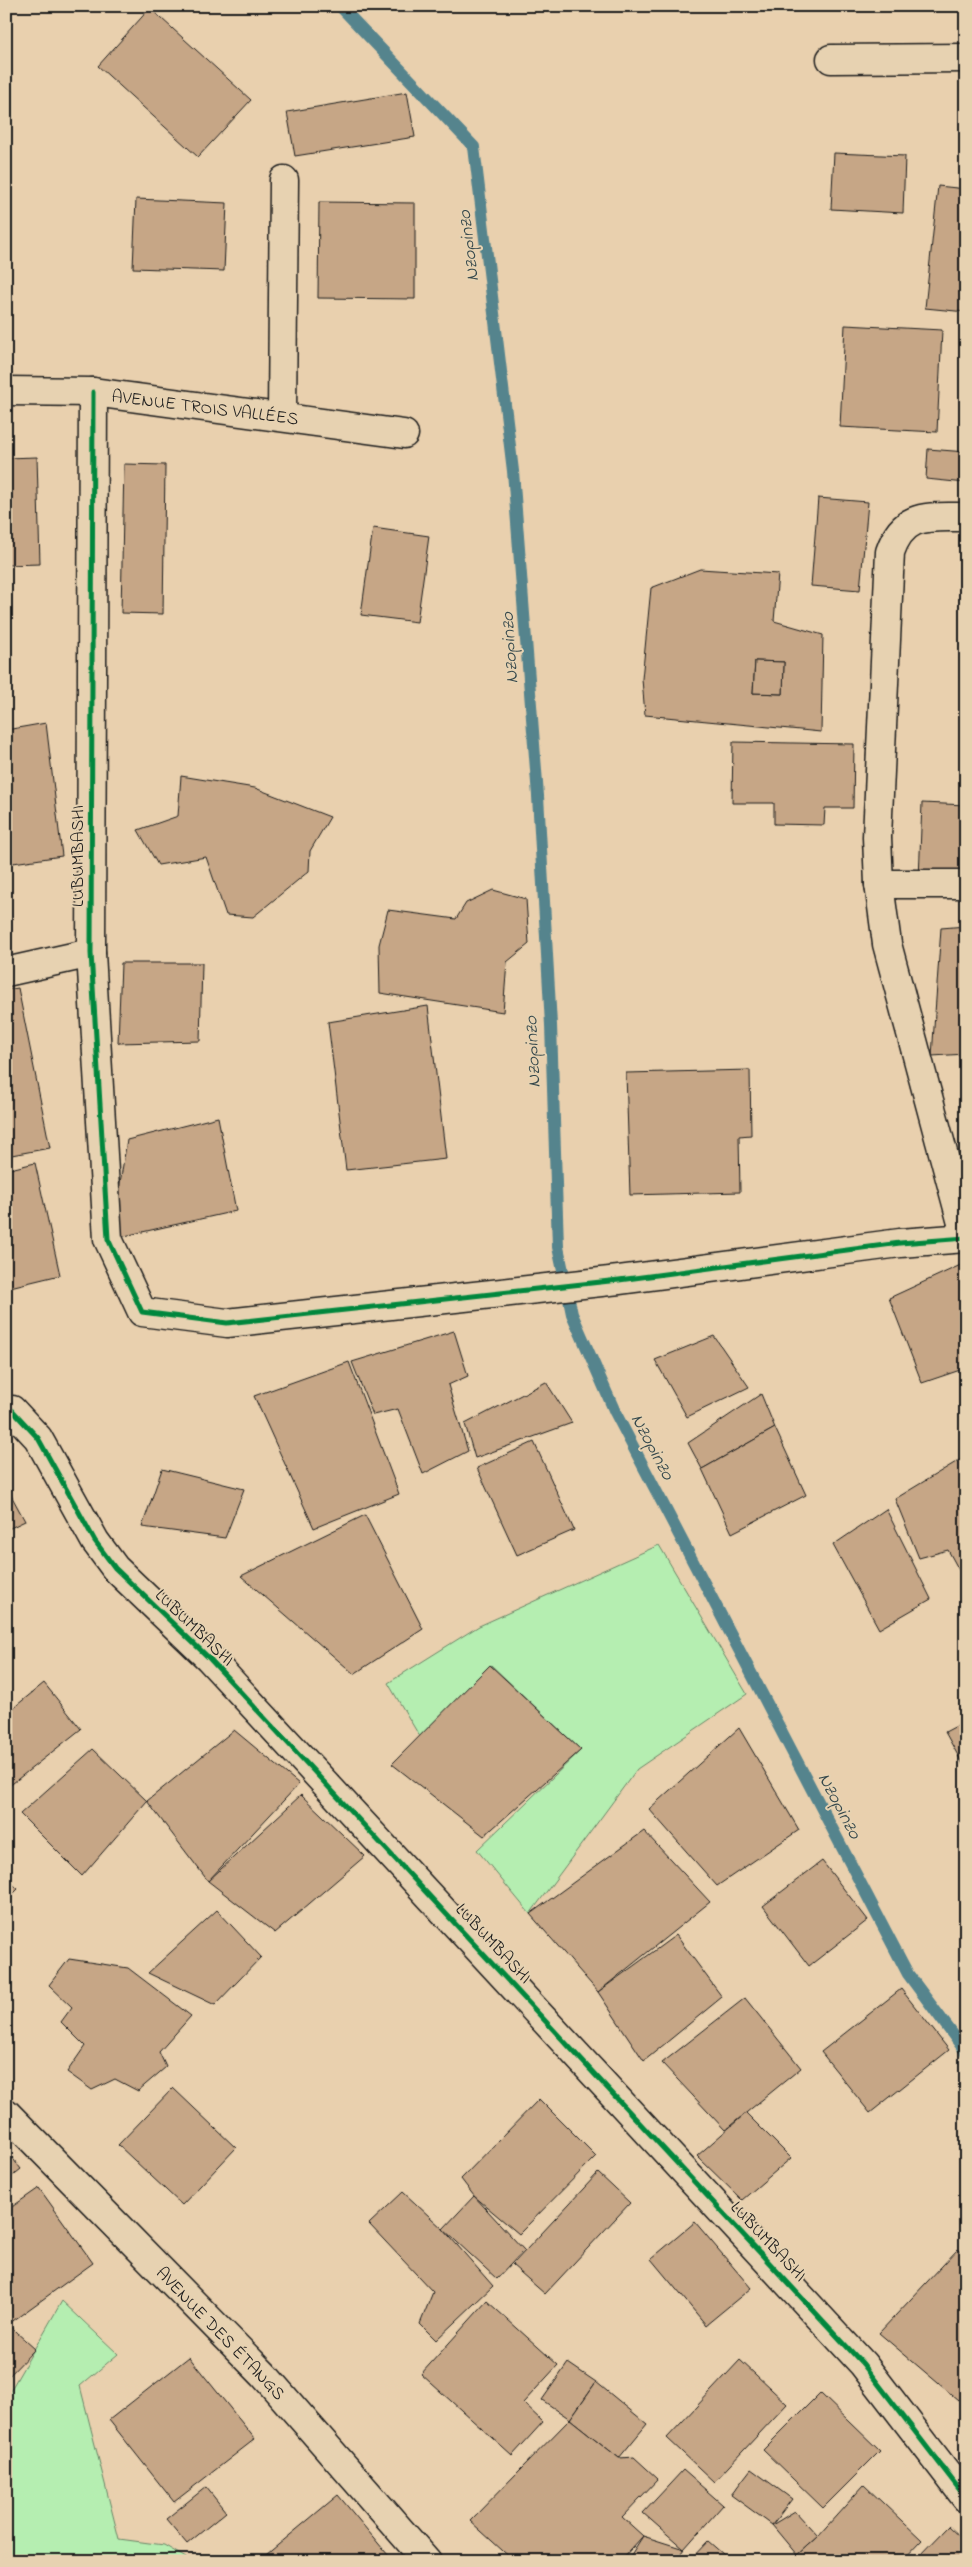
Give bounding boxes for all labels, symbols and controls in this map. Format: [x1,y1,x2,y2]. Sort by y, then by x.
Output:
water label: Nzopinzo [452,207,487,283]
street label: AVENUE TROIS VALLÉES [110,385,300,433]
water label: Nzopinzo [494,610,526,685]
street label: LUBUMBASHI [66,805,92,907]
water label: Nzopinzo [518,1014,549,1088]
water label: Nzopinzo [623,1409,681,1486]
street label: LUBUMBASHI [148,1584,239,1673]
water label: Nzopinzo [810,1768,868,1845]
street label: LUBUMBASHI [448,1898,537,1990]
street label: LUBUMBASHI [723,2196,812,2288]
street label: AVENUE DES ÉTANGS [149,2262,290,2407]

